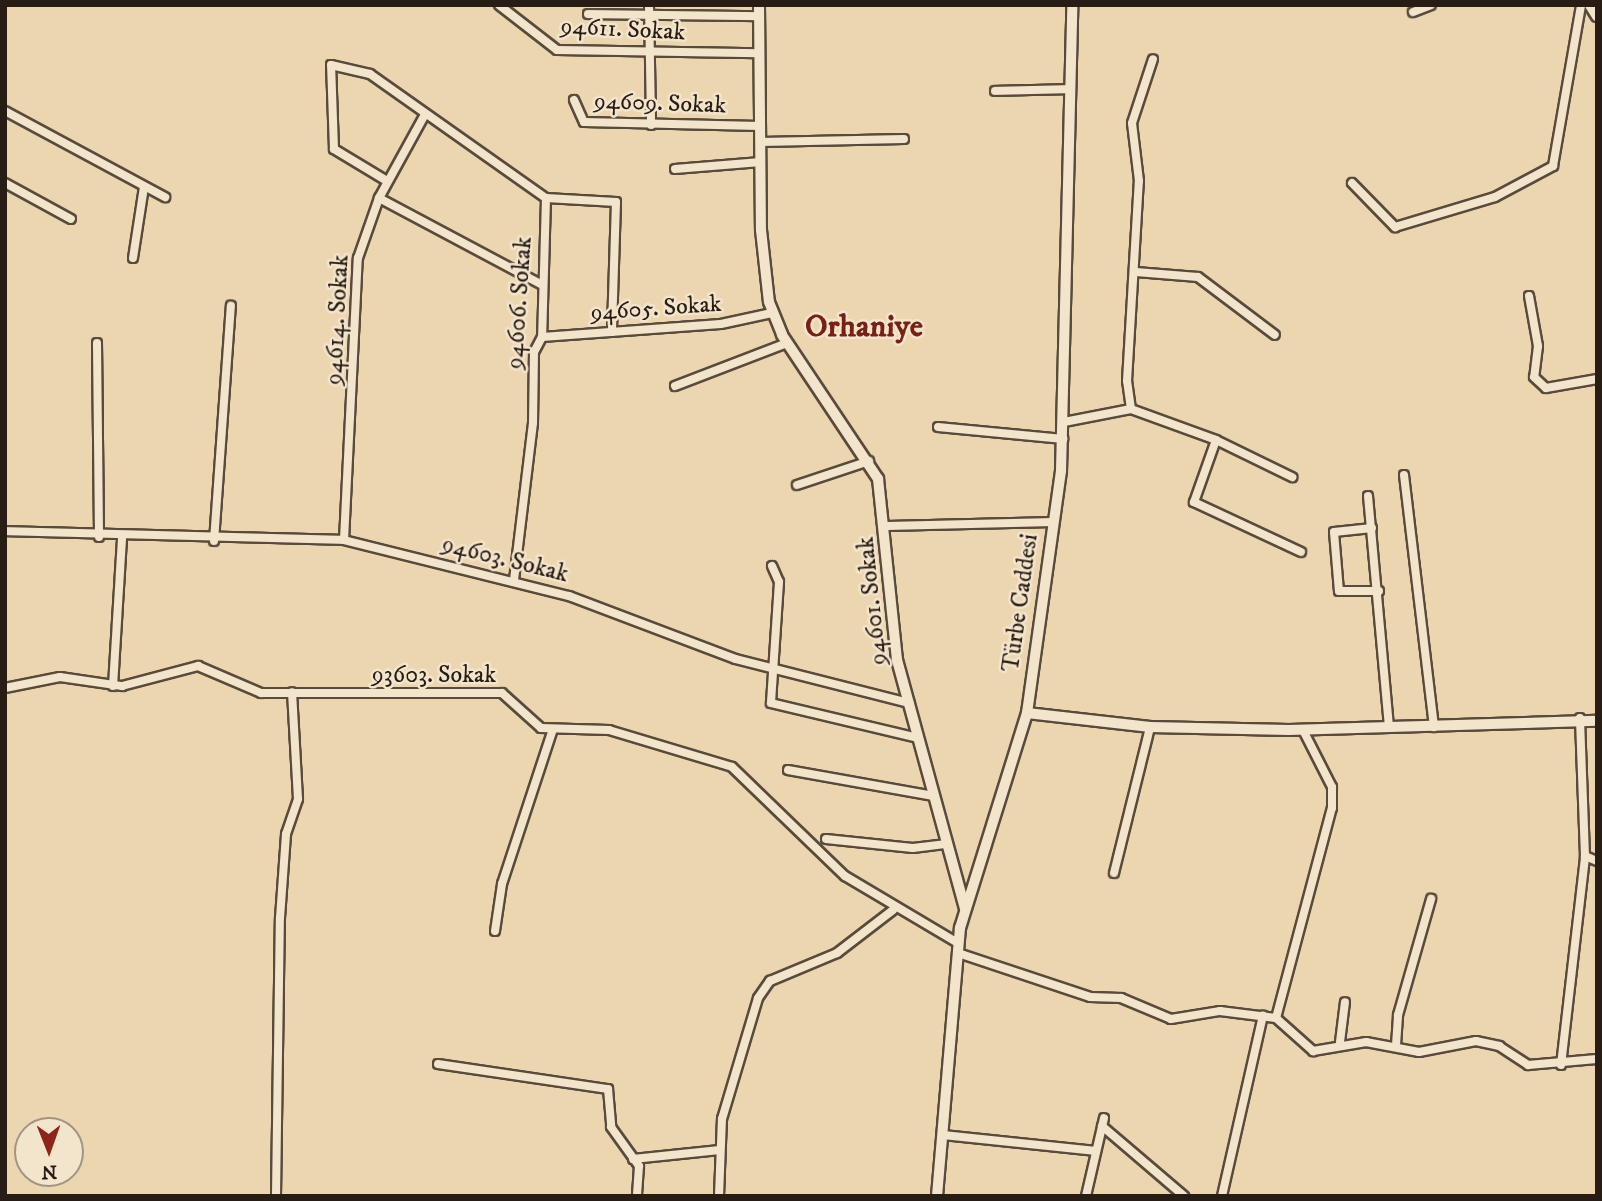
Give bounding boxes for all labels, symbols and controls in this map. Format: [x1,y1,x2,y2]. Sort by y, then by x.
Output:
street label: 94611. Sokak [560,12,686,48]
street label: 94609. Sokak [593,87,727,121]
street label: 94606. Sokak [501,236,539,370]
street label: 94614. Sokak [320,254,356,386]
street label: 94605. Sokak [589,290,723,328]
district label: Orhaniye [805,308,923,346]
street label: 94603. Sokak [439,530,571,590]
street label: Türbe Caddesi [997,532,1045,674]
street label: 94601. Sokak [852,535,894,667]
street label: 93603. Sokak [372,662,496,690]
north arrow [14,1117,84,1187]
text: N [41,1160,57,1183]

